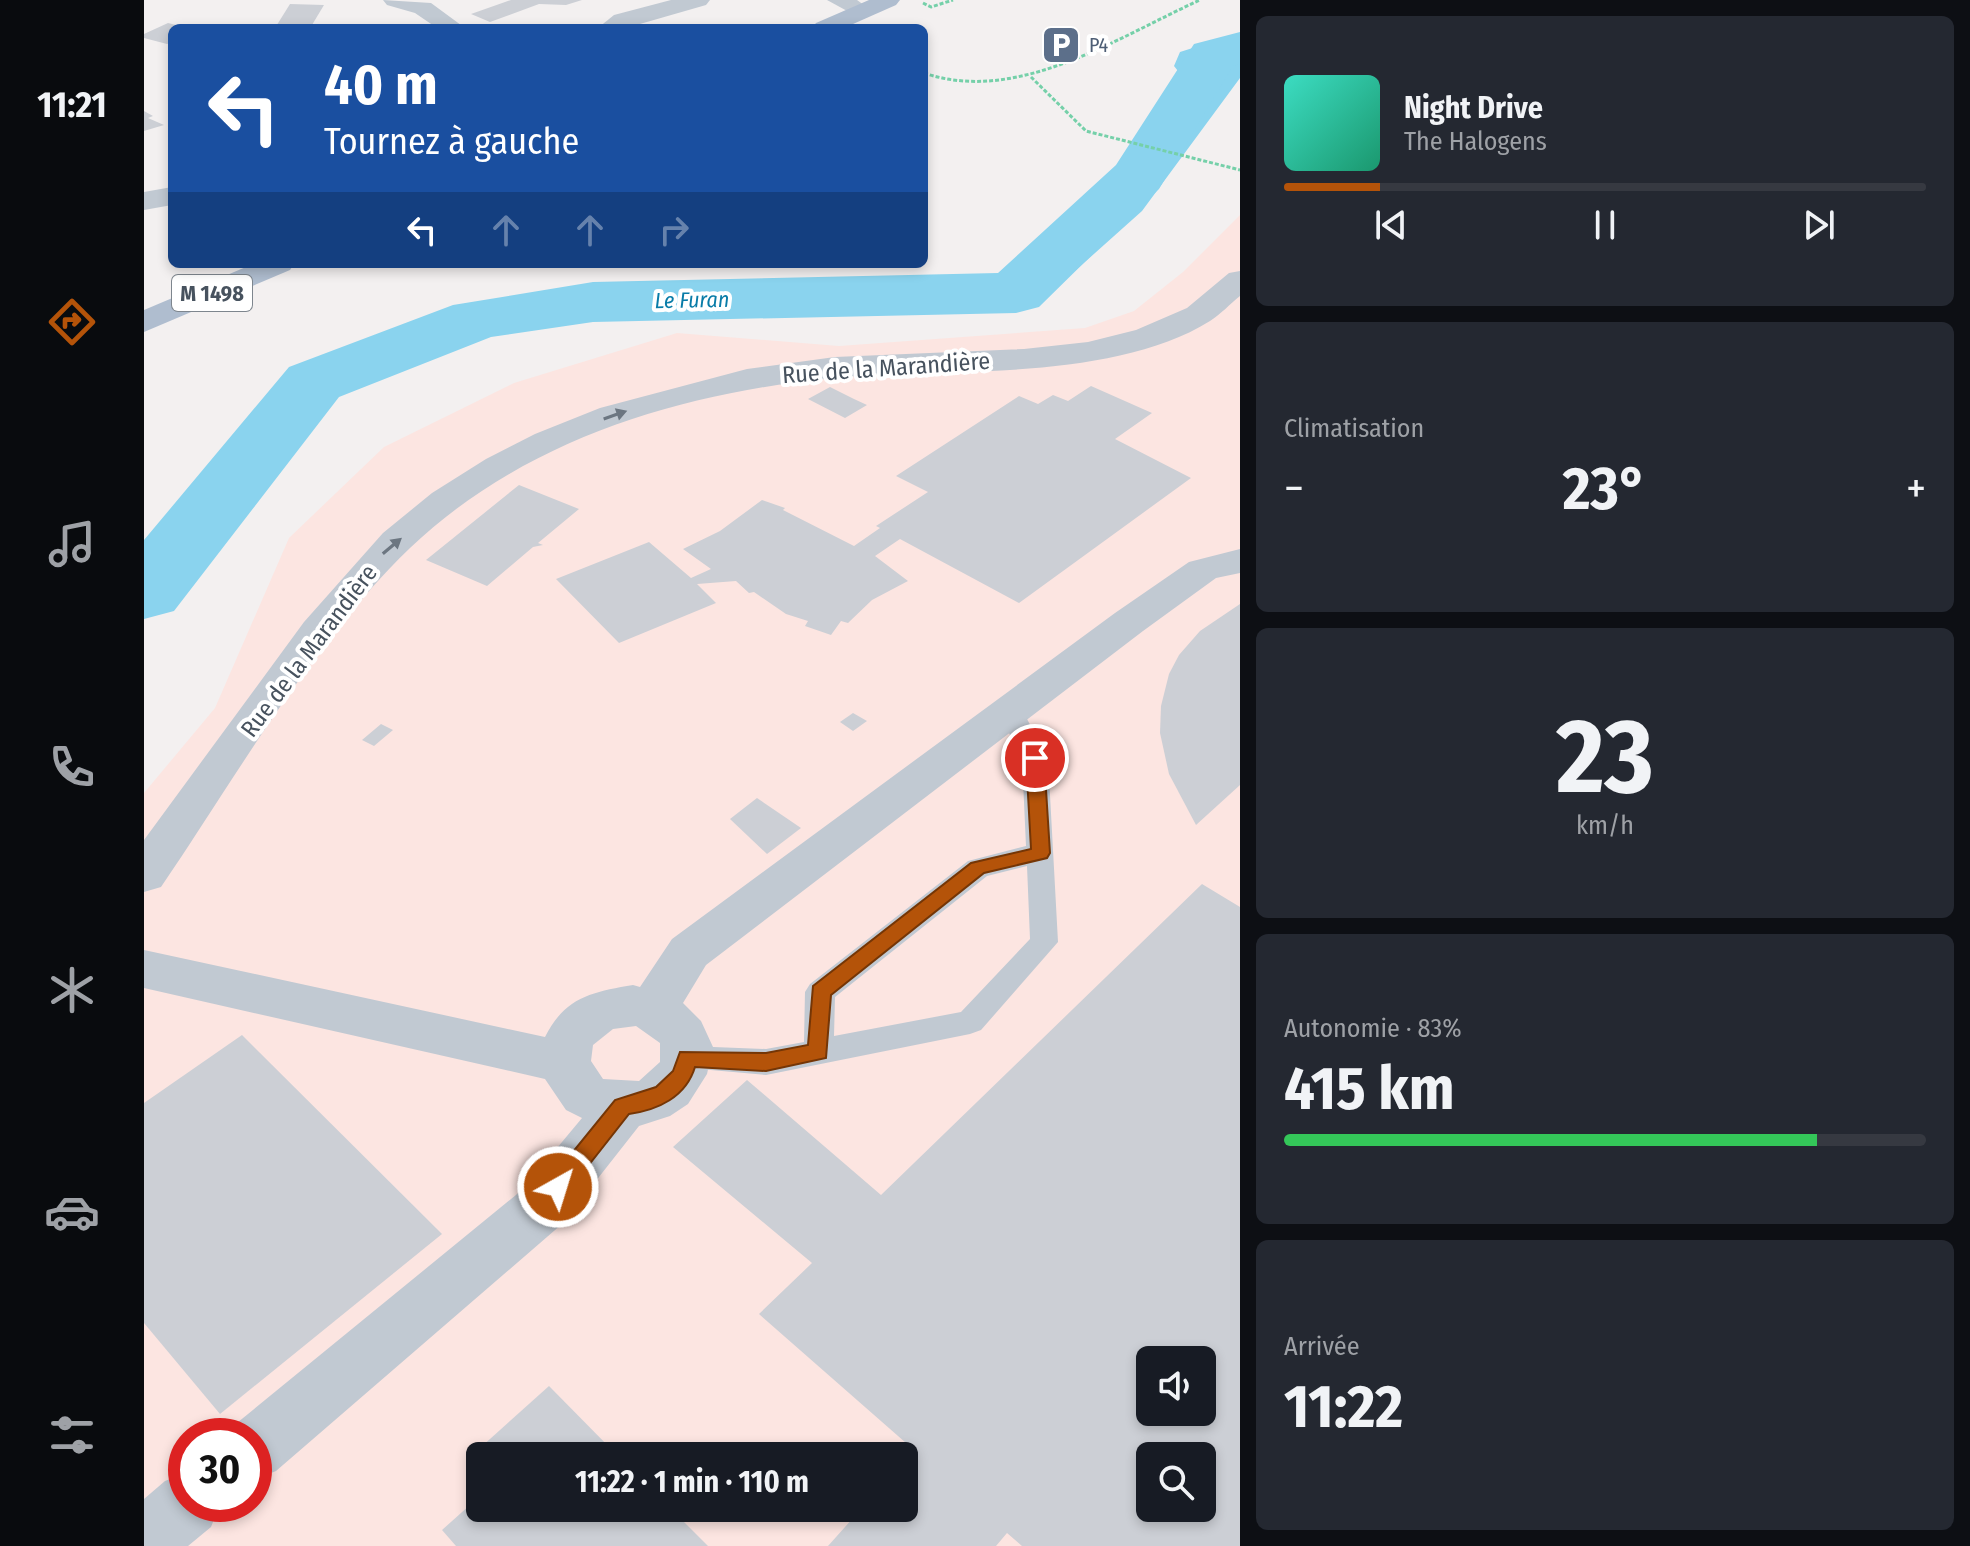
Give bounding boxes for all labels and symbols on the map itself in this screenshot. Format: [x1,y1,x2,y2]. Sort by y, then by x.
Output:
parking icon: P4 [1040,24,1082,66]
place label: P4 [1089,33,1109,57]
road number: M 1498 [172,275,252,311]
water label: Le Furan [654,286,730,314]
street label: Rue de la Marandière [781,347,991,389]
one-way arrow [603,409,627,421]
one-way arrow [382,538,402,555]
street label: Rue de la Marandière [235,559,383,743]
pin [1001,724,1069,792]
position arrow [516,1145,600,1229]
speed limit sign: 30 [168,1418,272,1522]

